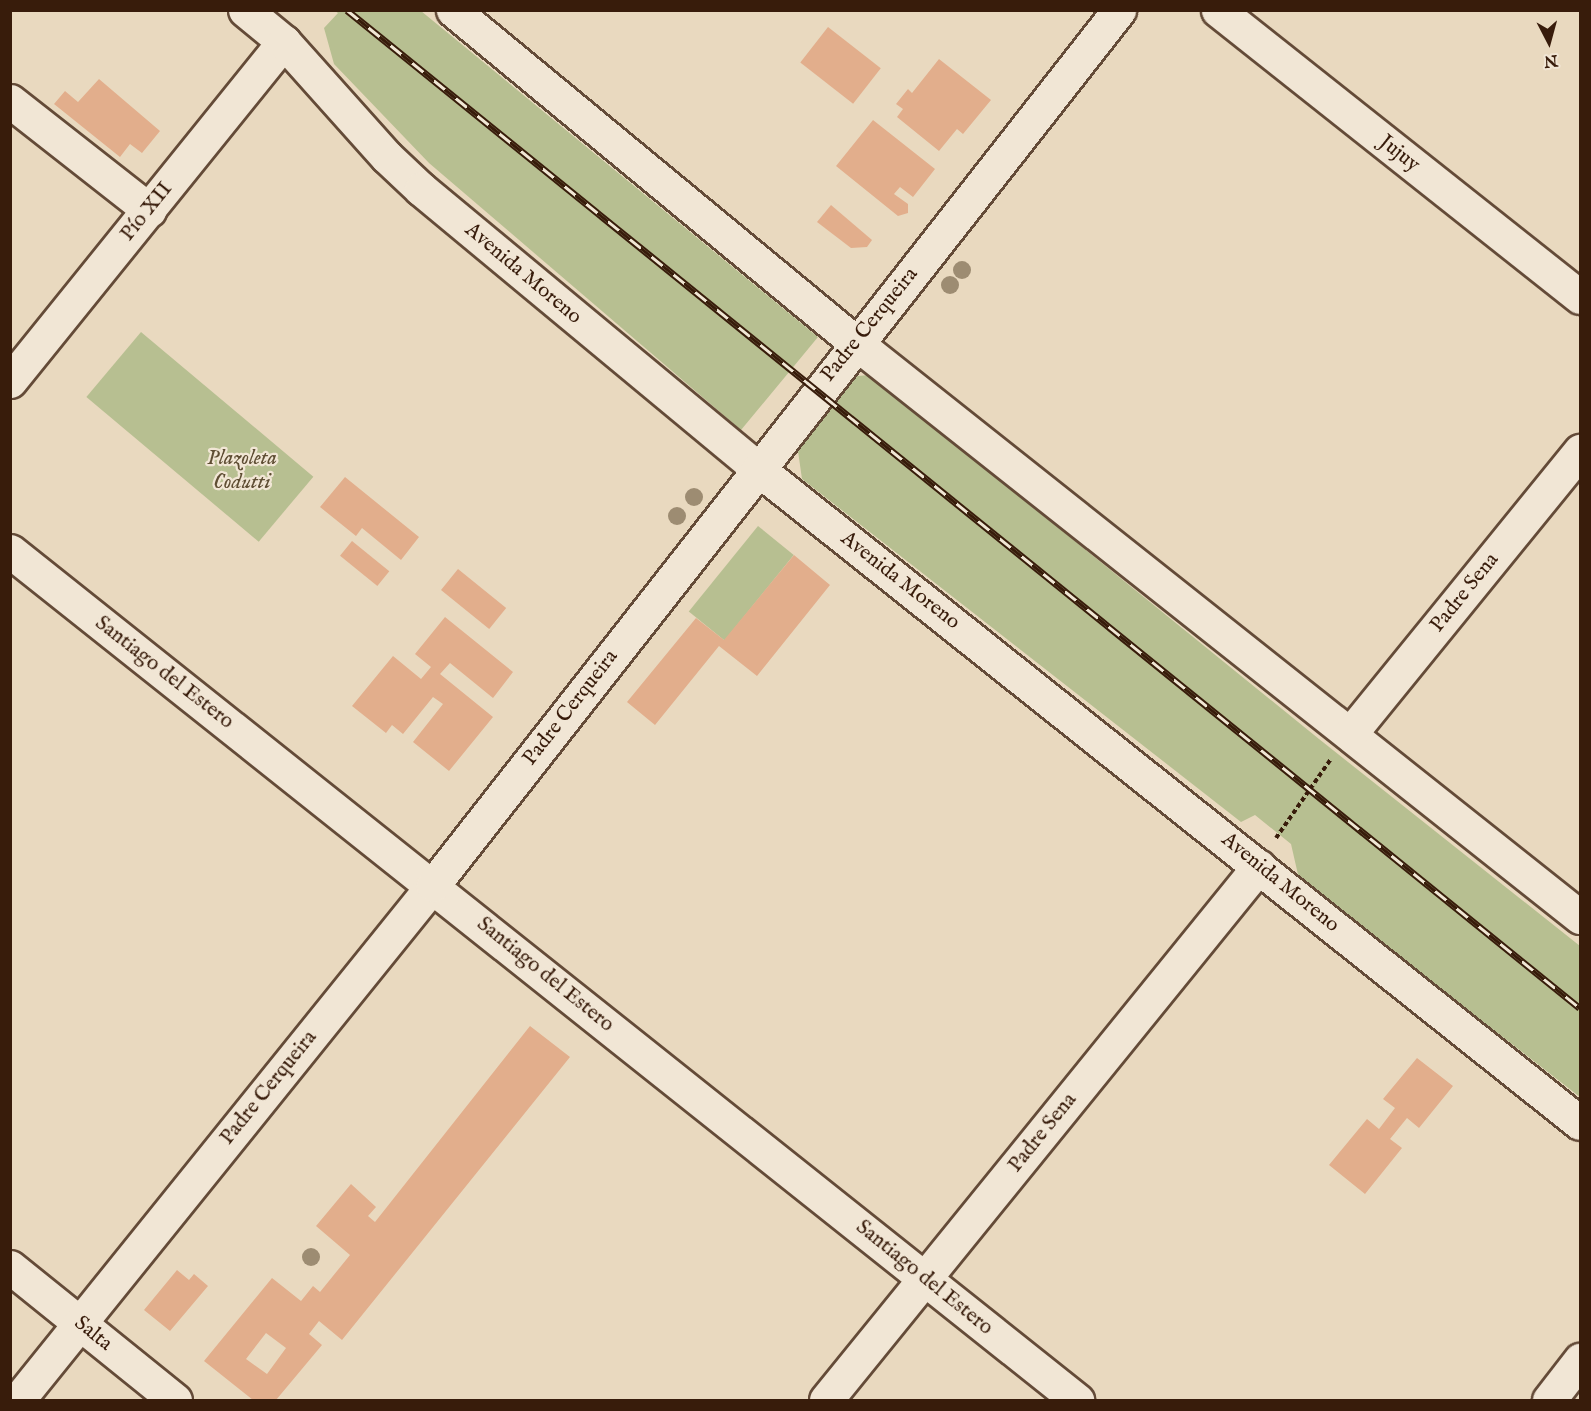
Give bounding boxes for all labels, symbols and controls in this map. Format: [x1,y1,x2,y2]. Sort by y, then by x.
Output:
north arrow [1519,12,1579,72]
text: N [1543,49,1559,71]
street label: Jujuy [1373,130,1425,178]
street label: Pío XII [116,177,178,247]
street label: Avenida Moreno [459,218,587,330]
street label: Padre Cerqueira [816,263,924,387]
park label: Plazoleta Codutti [207,446,277,496]
street label: Avenida Moreno [835,526,965,636]
street label: Padre Sena [1425,548,1505,638]
street label: Santiago del Estero [90,611,238,735]
street label: Padre Cerqueira [518,645,624,771]
street label: Avenida Moreno [1216,828,1344,938]
street label: Santiago del Estero [471,912,619,1038]
street label: Padre Cerqueira [215,1026,323,1150]
street label: Padre Sena [1003,1088,1083,1178]
street label: Santiago del Estero [850,1215,998,1341]
street label: Salta [69,1311,117,1357]

